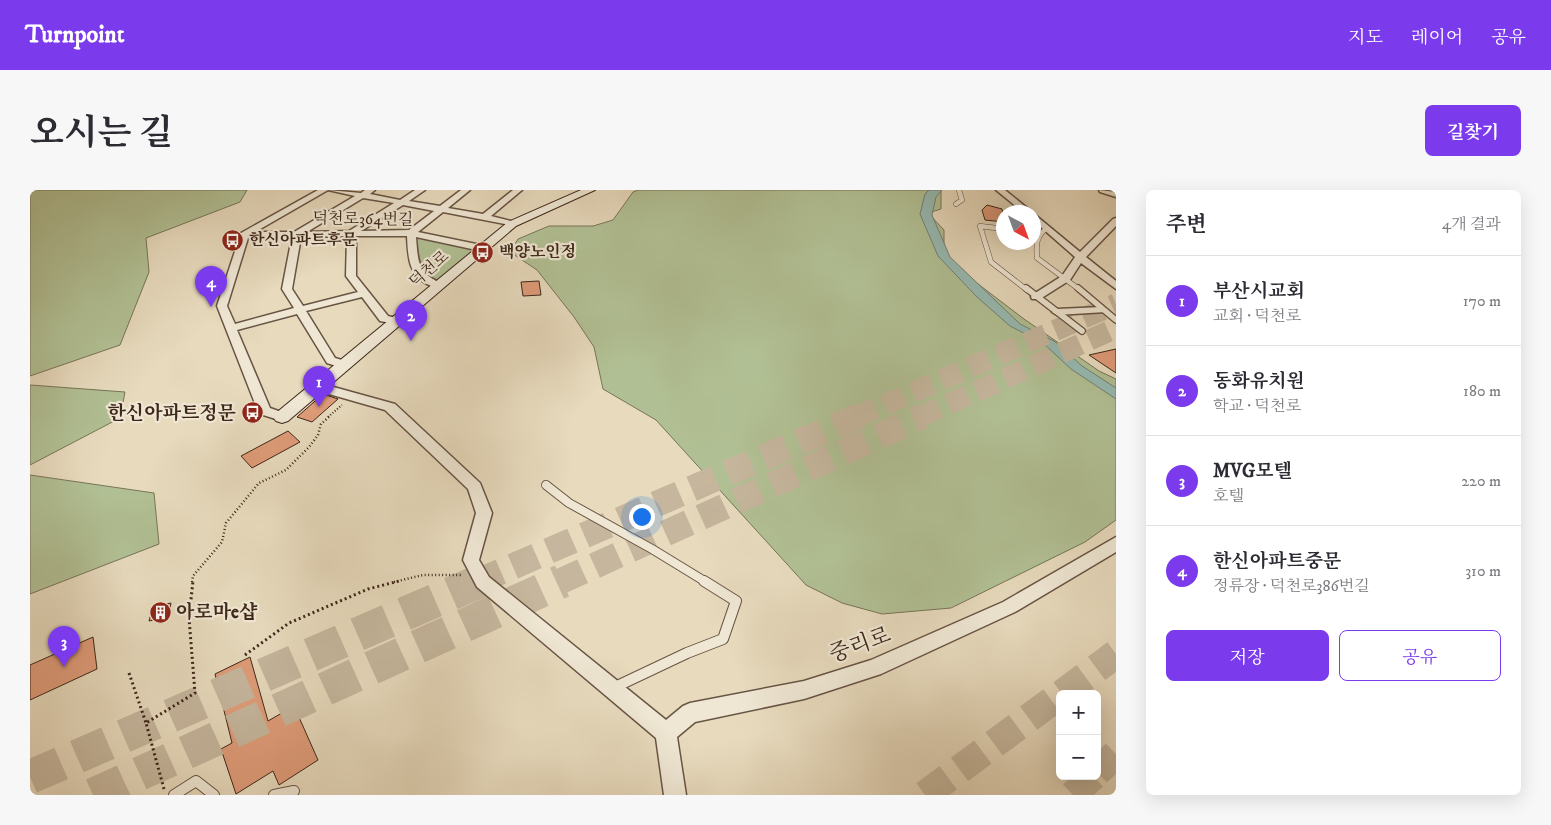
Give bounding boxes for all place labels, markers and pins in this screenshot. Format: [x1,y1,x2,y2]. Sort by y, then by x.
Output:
bus stop icon: 한신아파트후문 [221,228,245,252]
place label: 한신아파트후문 [249,230,358,250]
bus stop icon: 백양노인정 [471,240,495,264]
place label: 백양노인정 [499,242,576,262]
pin: 4 [195,266,227,307]
pin: 2 [395,300,427,341]
pin: 1 [303,366,335,407]
bus stop icon: 한신아파트정문 [240,401,264,425]
place label: 한신아파트정문 [108,402,236,425]
building icon: 아로마e샵 [148,600,172,624]
place label: 아로마e샵 [176,601,258,624]
pin: 3 [48,626,80,667]

